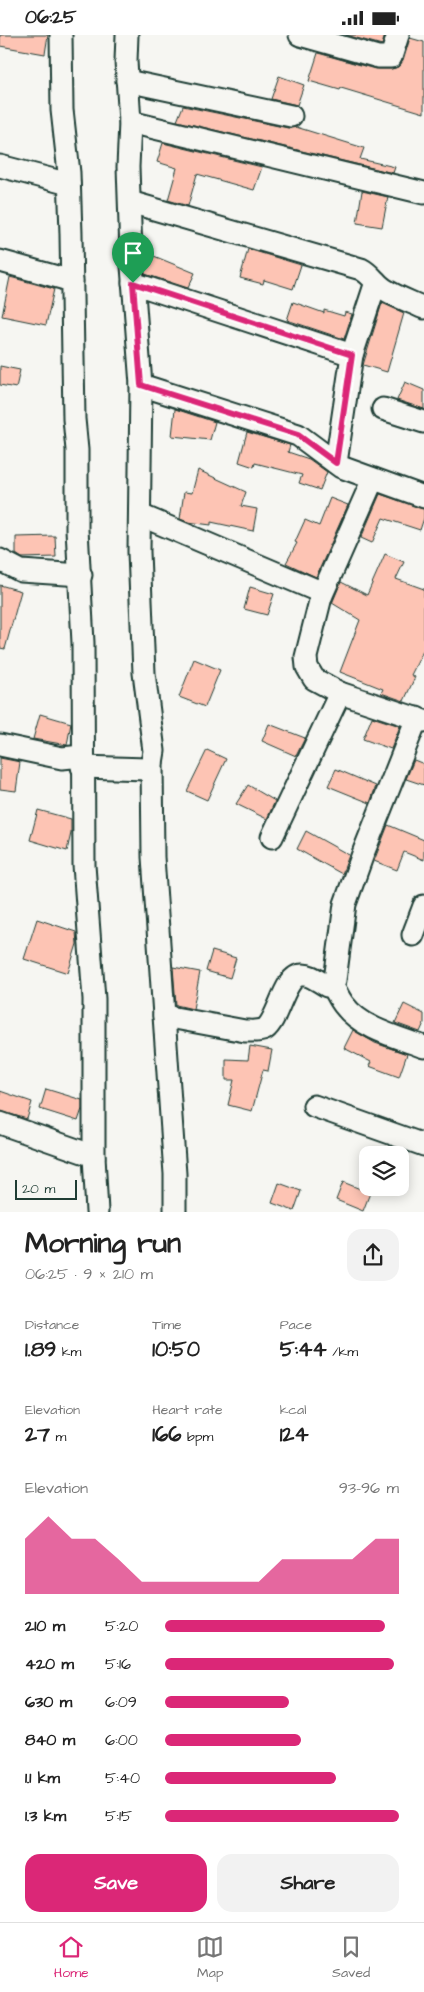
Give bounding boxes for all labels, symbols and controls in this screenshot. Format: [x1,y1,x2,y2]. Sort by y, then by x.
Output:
text: 06:25 [25,4,76,31]
pin [112,232,154,283]
icon: arrive [119,239,147,267]
map controls [359,1146,409,1196]
button: layers [359,1146,409,1196]
scale bar [15,1177,78,1200]
text: 20 m [22,1179,55,1199]
text: Morning run [25,1224,181,1263]
button: share [347,1229,399,1281]
text: 06:25 · 9 × 210 m [25,1263,153,1285]
text: Distance [25,1315,79,1335]
text: Time [152,1315,182,1335]
text: Pace [280,1315,312,1335]
text: 1.89 [25,1335,56,1364]
text: 10:50 [152,1335,200,1364]
text: 5:44 [280,1335,327,1364]
text: km [56,1342,81,1362]
text: /km [327,1342,358,1362]
text: Elevation [25,1400,80,1420]
text: Heart rate [152,1400,223,1420]
text: kcal [280,1400,306,1420]
text: 27 [25,1420,50,1449]
text: 166 [152,1420,181,1449]
text: 124 [280,1420,309,1449]
text: m [50,1427,66,1447]
text: bpm [181,1427,214,1447]
text: Elevation [25,1477,88,1499]
text: 93–96 m [339,1477,399,1499]
text: 210 m [25,1615,65,1637]
text: 5:20 [105,1615,138,1637]
text: 420 m [25,1653,74,1675]
text: 5:16 [105,1653,131,1675]
text: 630 m [25,1691,72,1713]
text: 6:09 [105,1691,137,1713]
text: 840 m [25,1729,75,1751]
text: 6:00 [105,1729,138,1751]
text: 1.1 km [25,1767,60,1789]
text: 5:40 [105,1767,140,1789]
text: 1.3 km [25,1805,66,1827]
text: 5:15 [105,1805,132,1827]
button: Save [25,1854,207,1912]
button: Share [217,1854,399,1912]
tab: Home [54,1933,89,1983]
tab: Map [196,1933,224,1983]
tab: Saved [332,1933,370,1983]

